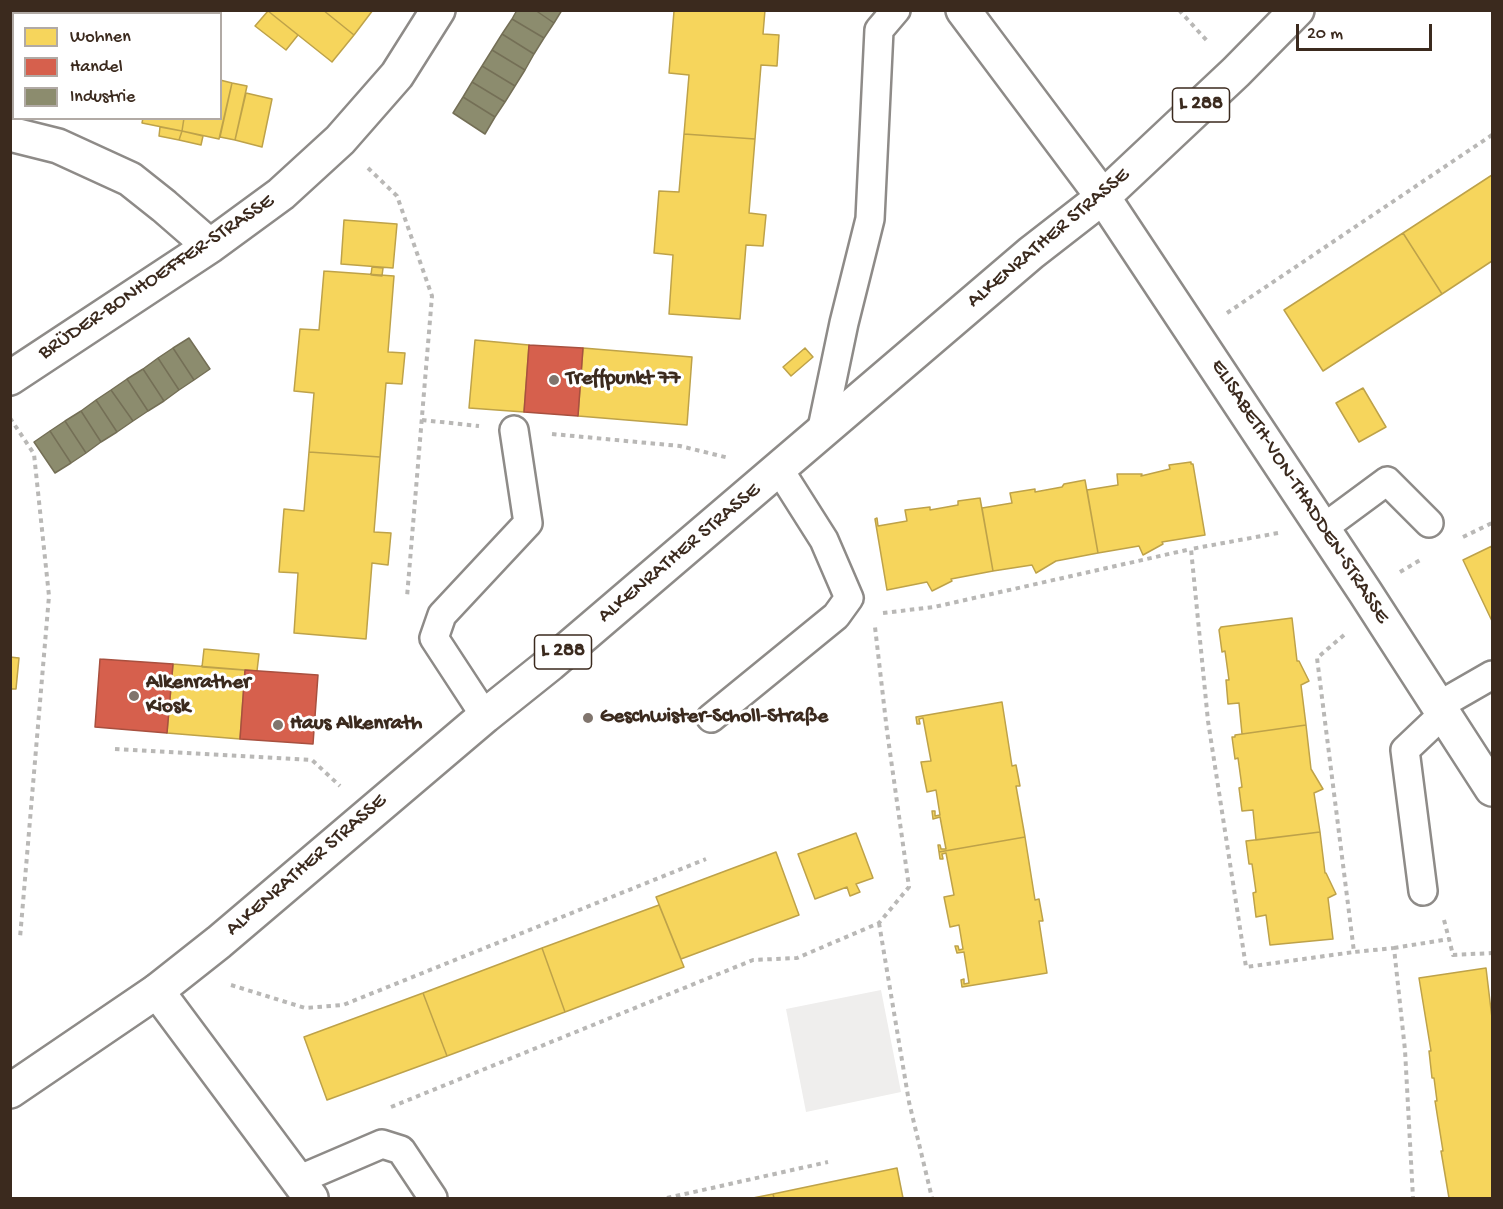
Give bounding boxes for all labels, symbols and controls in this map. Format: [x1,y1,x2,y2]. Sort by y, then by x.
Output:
legend [12,12,222,120]
scale bar [1299,12,1436,50]
text: 20 m [1307,24,1343,45]
text: Wohnen [70,27,131,48]
text: Handel [70,57,123,78]
text: Industrie [70,87,135,108]
road number: L 288 [1172,88,1230,122]
street label: ALKENRATHER STRASSE [962,164,1136,314]
street label: BRÜDER-BONHOEFFER-STRASSE [34,190,280,366]
street label: ELISABETH-VON-THADDEN-STRASSE [1204,355,1394,629]
place label: Treffpunkt 77 [566,367,680,393]
marker: Treffpunkt 77 [547,373,561,387]
street label: ALKENRATHER STRASSE [593,479,767,629]
road number: L 288 [534,635,592,669]
place label: Alkenrather Kiosk [146,671,250,721]
marker: Alkenrather Kiosk [127,689,141,703]
place label: Geschwister-Scholl-Straße [600,705,828,731]
marker: Geschwister-Scholl-Straße [581,711,595,725]
place label: Haus Alkenrath [290,712,422,738]
marker: Haus Alkenrath [271,718,285,732]
street label: ALKENRATHER STRASSE [221,789,393,943]

